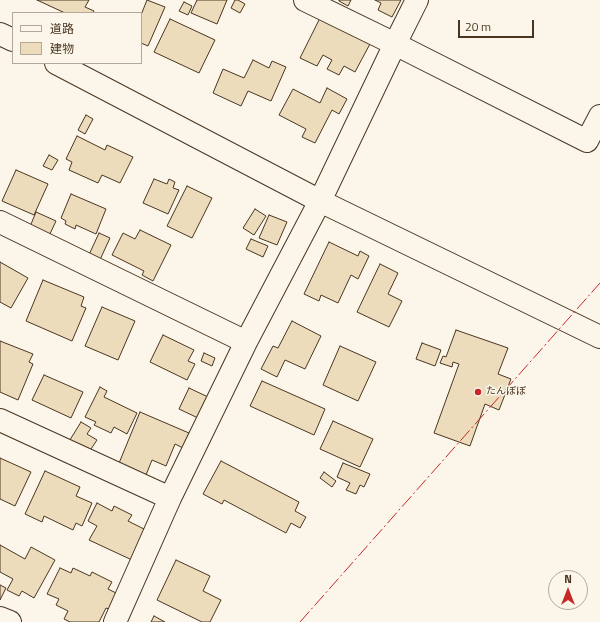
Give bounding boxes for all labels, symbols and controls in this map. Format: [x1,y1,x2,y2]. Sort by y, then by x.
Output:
legend [12,12,142,64]
scale bar [460,12,536,38]
text: 20 m [465,17,491,36]
text: 道路 [50,19,74,38]
text: 建物 [50,39,74,58]
place label: たんぽぽ [486,386,526,398]
marker: たんぽぽ [473,387,483,397]
north arrow [548,570,588,610]
text: N [564,571,572,587]

